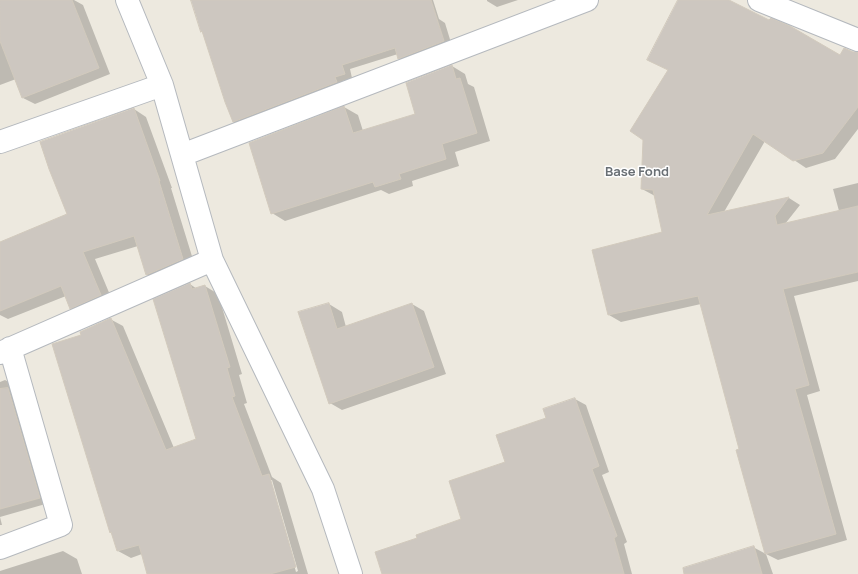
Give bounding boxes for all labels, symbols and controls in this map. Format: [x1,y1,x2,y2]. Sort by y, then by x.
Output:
district label: Base Fond [605,164,669,180]

